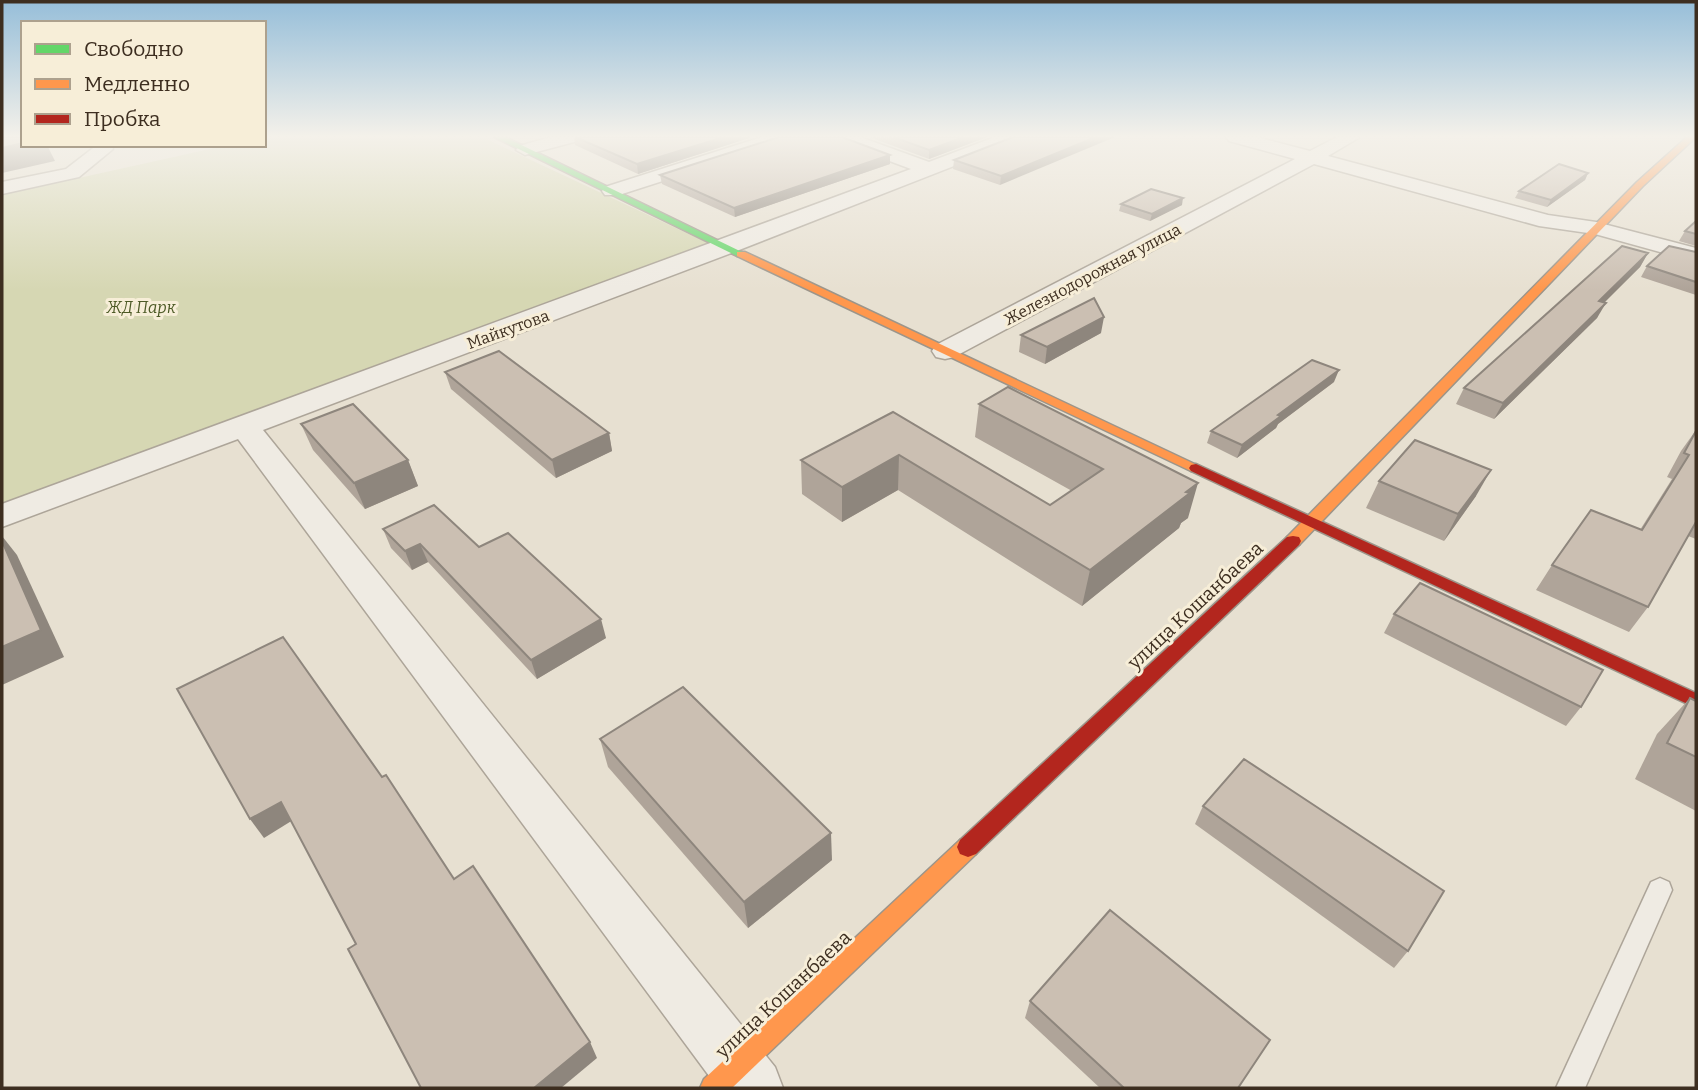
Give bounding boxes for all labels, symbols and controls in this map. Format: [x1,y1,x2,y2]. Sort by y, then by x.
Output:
legend [21,21,266,147]
text: Свободно [84,36,184,62]
text: Медленно [84,71,190,97]
text: Пробка [84,106,161,132]
street label: Железнодорожная улица [1000,219,1184,329]
park label: ЖД Парк [105,298,177,317]
street label: Майкутова [464,306,552,353]
street label: улица Кошанбаева [1122,536,1268,675]
street label: улица Кошанбаева [710,925,856,1064]

